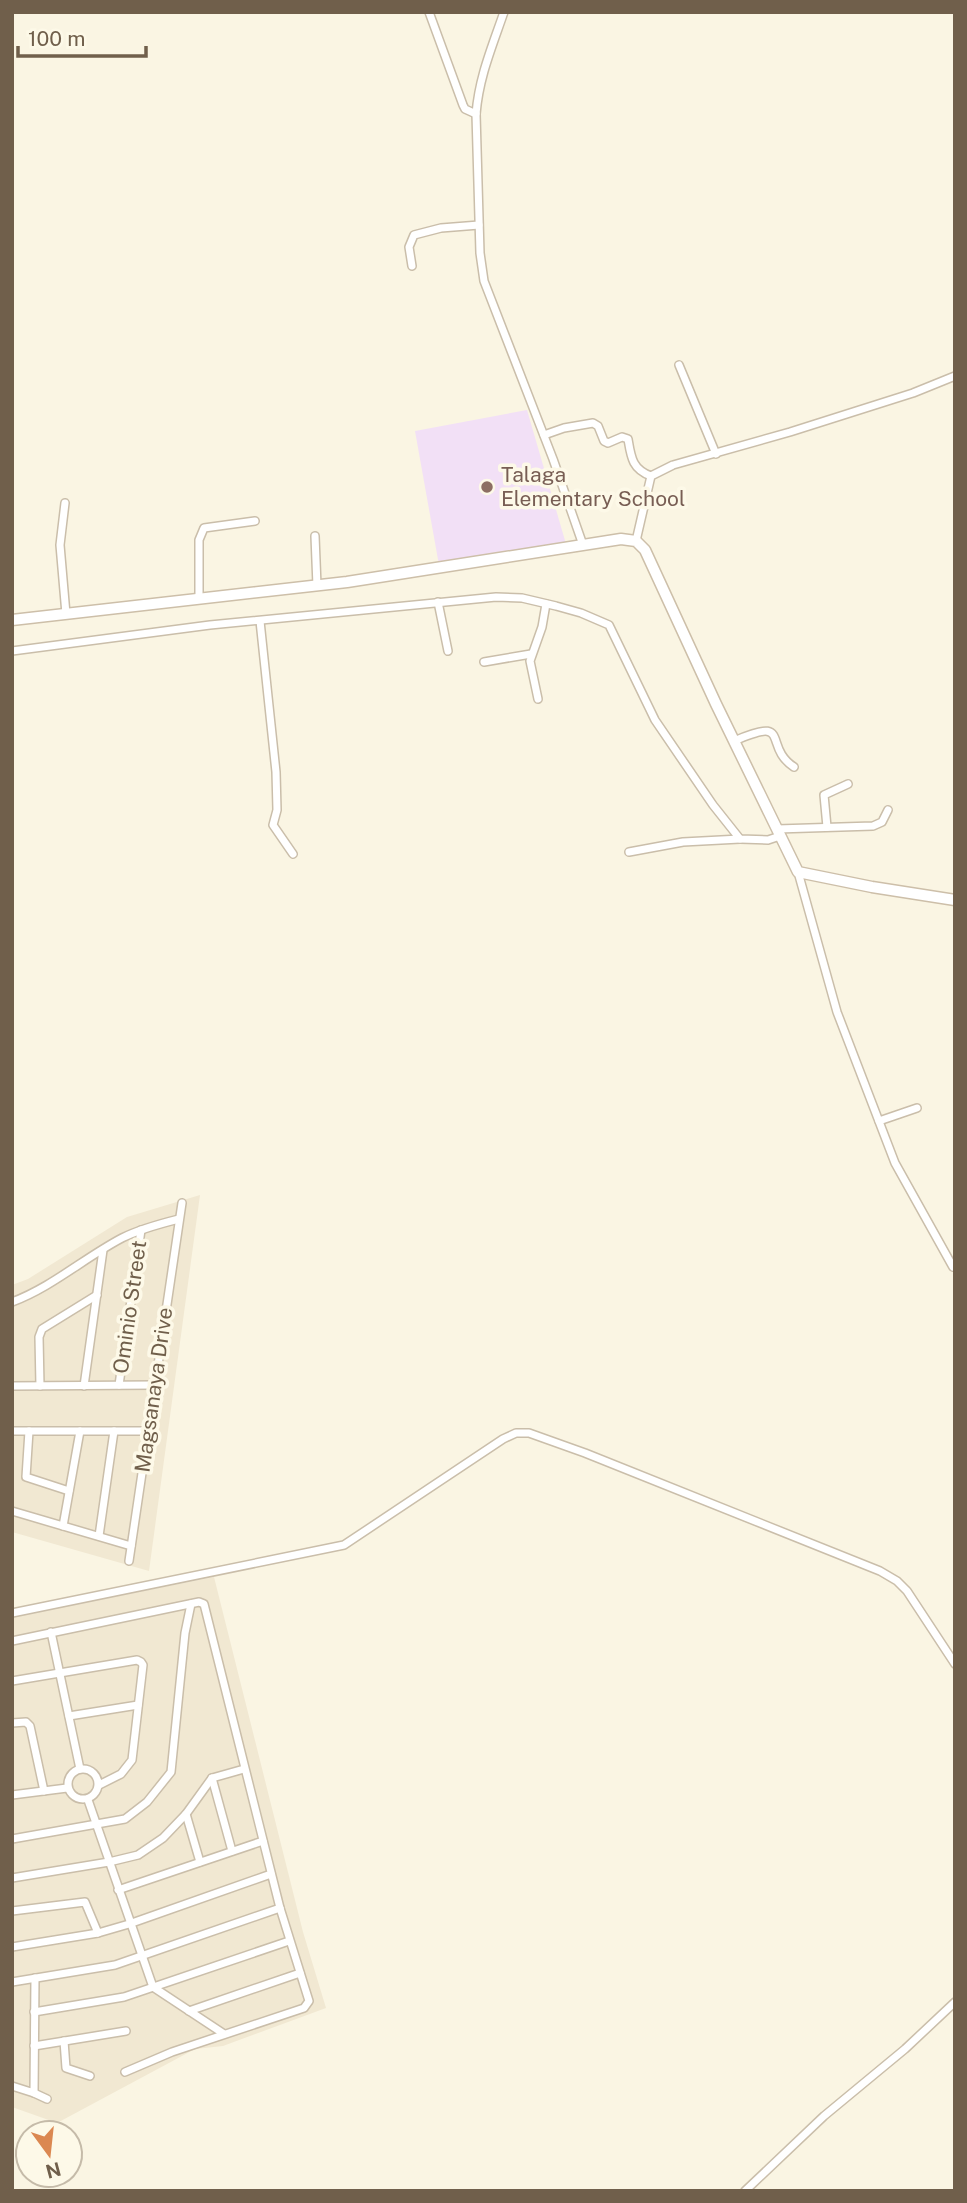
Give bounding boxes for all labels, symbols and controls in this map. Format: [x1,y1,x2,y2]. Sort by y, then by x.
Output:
scale bar [18,14,145,58]
text: 100 m [28,26,85,51]
place label: Talaga Elementary School [501,462,685,511]
marker: Talaga Elementary School [479,479,495,495]
street label: Ominio Street [108,1239,151,1375]
street label: Magsanaya Drive [130,1306,177,1474]
north arrow [14,2119,84,2189]
text: N [43,2158,63,2183]

